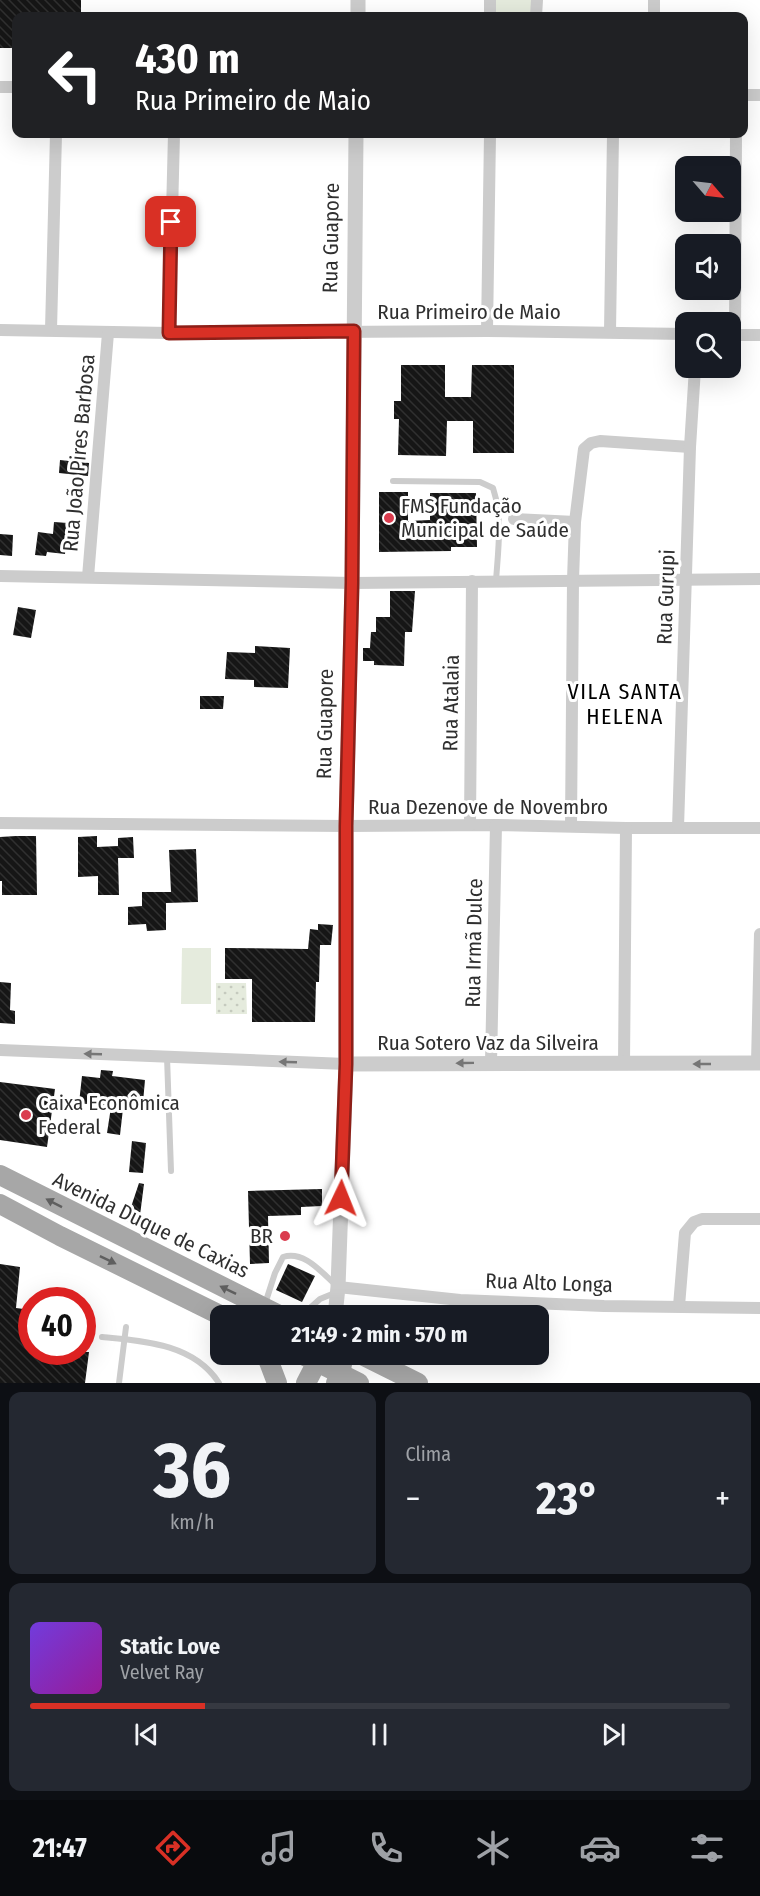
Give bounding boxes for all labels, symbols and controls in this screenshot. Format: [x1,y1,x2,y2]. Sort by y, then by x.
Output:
text: 430 m [135,34,240,84]
icon: left [36,36,114,114]
text: Rua Primeiro de Maio [135,85,371,117]
north arrow [675,156,741,222]
map controls [675,156,741,378]
street label: Rua Guapore [317,183,345,293]
pin [145,196,196,247]
icon: arrive [154,205,187,238]
button: sound [675,234,741,300]
street label: Rua Primeiro de Maio [377,299,561,325]
button: search [675,312,741,378]
street label: Rua João Pires Barbosa [57,353,101,553]
place label: FMS Fundação Municipal de Saúde [401,493,569,543]
marker: FMS Fundação Municipal de Saúde [382,511,396,525]
street label: Rua Gurupi [651,549,681,645]
street label: Rua Atalaia [437,654,465,752]
street label: Rua Guapore [311,669,339,779]
district label: VILA SANTA HELENA [568,678,682,730]
street label: Rua Dezenove de Novembro [368,794,608,820]
street label: Rua Irmã Dulce [460,878,488,1008]
street label: Rua Sotero Vaz da Silveira [377,1030,599,1056]
one-way arrow [83,1049,102,1059]
one-way arrow [278,1057,297,1066]
one-way arrow [455,1058,474,1068]
one-way arrow [692,1059,711,1069]
place label: Caixa Econômica Federal [38,1090,180,1140]
marker: Caixa Econômica Federal [19,1108,33,1122]
street label: Avenida Duque de Caxias [49,1166,253,1284]
position arrow [309,1166,373,1230]
one-way arrow [45,1199,62,1208]
place label: BR [250,1223,274,1249]
marker: BR [278,1229,292,1243]
one-way arrow [100,1255,117,1264]
street label: Rua Alto Longa [485,1268,613,1298]
one-way arrow [220,1285,237,1295]
speed limit sign: 40 [18,1287,96,1365]
text: 21:49 · 2 min · 570 m [291,1321,468,1348]
text: 36 [153,1424,231,1518]
text: Clima [406,1442,451,1466]
text: 23° [536,1472,599,1526]
text: − [406,1479,420,1519]
text: + [715,1479,730,1519]
text: km/h [170,1510,215,1534]
text: Static Love [120,1633,220,1660]
text: Velvet Ray [120,1660,204,1684]
icon: previous [130,1718,163,1751]
icon: pause [363,1718,396,1751]
icon: next [597,1718,630,1751]
icon: directions [152,1827,194,1869]
icon: music [258,1827,300,1869]
icon: phone [365,1827,407,1869]
icon: climate [472,1827,514,1869]
icon: car [579,1827,621,1869]
icon: filters [686,1827,728,1869]
text: 21:47 [32,1832,87,1864]

